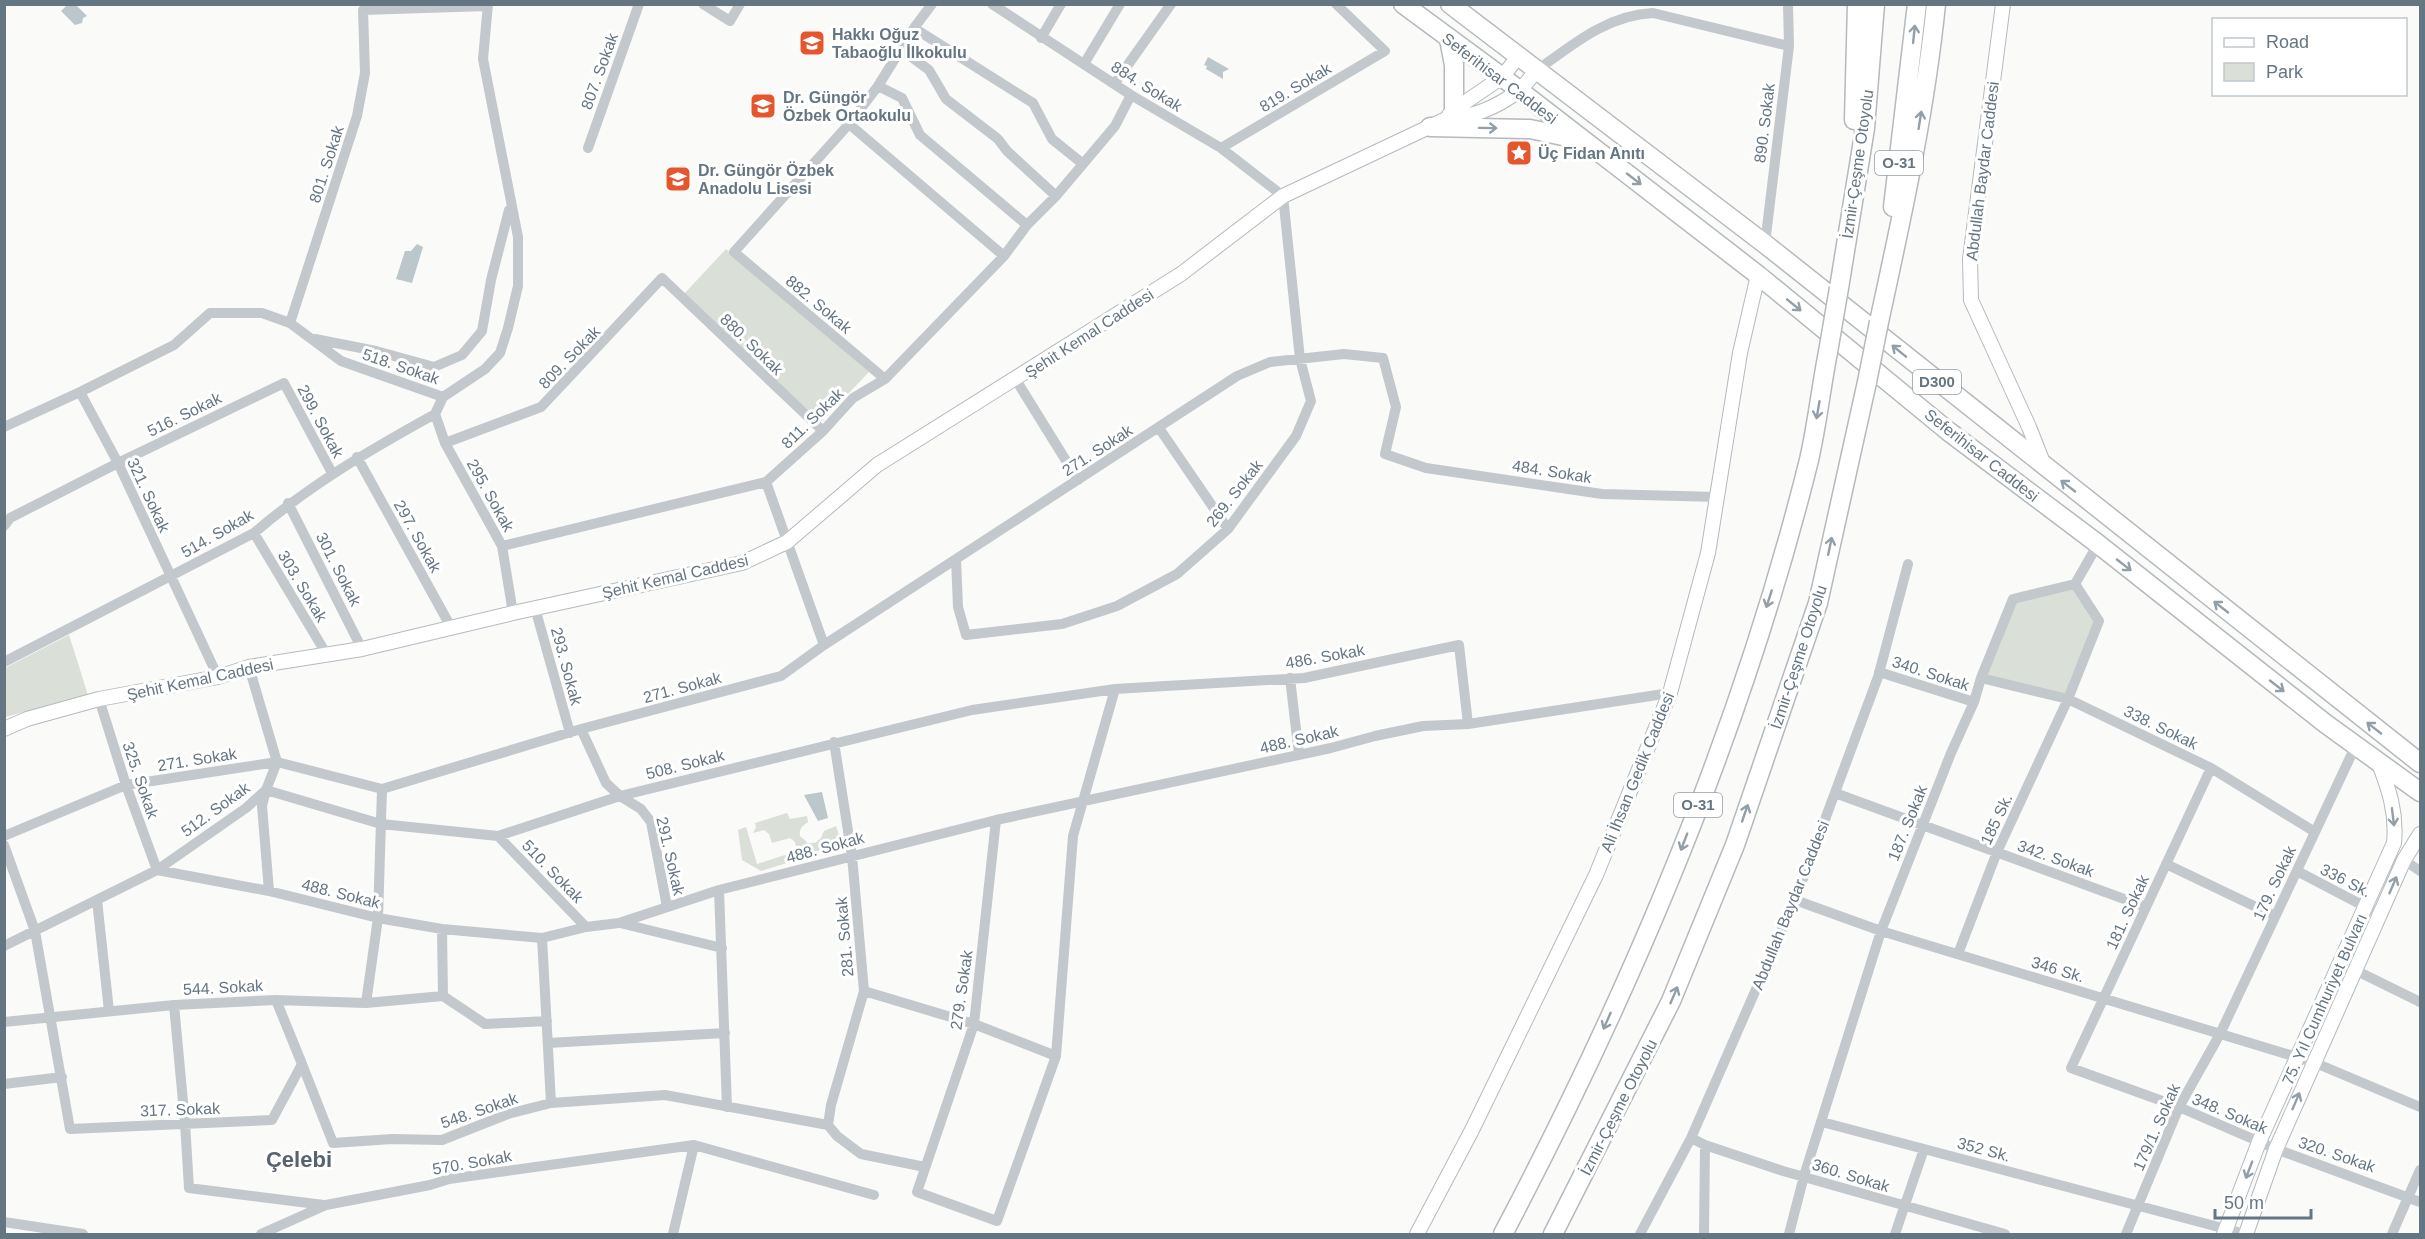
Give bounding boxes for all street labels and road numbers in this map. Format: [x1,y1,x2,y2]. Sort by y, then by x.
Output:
street label: 807. Sokak [578,30,621,112]
street label: Seferihisar Caddesi [1439,30,1561,127]
street label: 884. Sokak [1108,58,1186,115]
street label: 819. Sokak [1257,59,1335,115]
street label: Abdullah Baydar Caddesi [1963,80,2002,262]
street label: 890. Sokak [1751,81,1778,164]
street label: İzmir-Çeşme Otoyolu [1838,88,1876,240]
street label: 801. Sokak [306,123,347,205]
road number: O-31 [1875,151,1923,175]
street label: 882. Sokak [783,272,856,337]
street label: Şehit Kemal Caddesi [1022,286,1157,381]
street label: 880. Sokak [717,310,787,379]
street label: 809. Sokak [535,322,604,392]
street label: 518. Sokak [360,345,442,388]
road number: D300 [1913,370,1961,394]
street label: 299. Sokak [294,382,347,461]
street label: 811. Sokak [778,384,847,452]
street label: 516. Sokak [145,389,225,440]
street label: Seferihisar Caddesi [1921,406,2042,505]
street label: 271. Sokak [1059,421,1136,479]
street label: 321. Sokak [124,455,174,536]
street label: 295. Sokak [464,456,518,535]
street label: 269. Sokak [1203,456,1266,530]
street label: 484. Sokak [1511,457,1594,486]
street label: 297. Sokak [391,497,445,576]
street label: 514. Sokak [178,506,257,561]
street label: 301. Sokak [313,530,365,610]
street label: 303. Sokak [275,548,331,626]
street label: Şehit Kemal Caddesi [600,551,750,602]
street label: İzmir-Çeşme Otoyolu [1766,583,1830,731]
street label: 293. Sokak [548,625,585,708]
street label: 486. Sokak [1284,641,1367,672]
street label: 340. Sokak [1890,653,1972,694]
street label: Şehit Kemal Caddesi [125,656,275,703]
street label: 271. Sokak [641,669,724,706]
street label: Ali İhsan Gedik Caddesi [1597,689,1677,855]
street label: 338. Sokak [2121,702,2201,753]
street label: 488. Sokak [1258,722,1341,757]
street label: 325. Sokak [119,740,162,822]
street label: 271. Sokak [156,745,239,774]
street label: 508. Sokak [644,746,727,782]
street label: 512. Sokak [178,778,253,840]
street label: 187. Sokak [1885,782,1931,863]
street label: 185 Sk. [1977,791,2016,847]
road number: O-31 [1674,793,1722,817]
street label: 291. Sokak [653,815,688,898]
street label: Abdullah Baydar Caddesi [1749,818,1832,992]
street label: 488. Sokak [784,829,867,866]
street label: 510. Sokak [519,837,587,907]
street label: 342. Sokak [2015,837,2097,880]
street label: 179. Sokak [2250,842,2299,923]
street label: 336 Sk. [2318,861,2374,900]
street label: 181. Sokak [2103,871,2152,952]
street label: 488. Sokak [300,876,383,912]
street label: 281. Sokak [832,895,856,978]
street label: 75. Yıl Cumhuriyet Bulvarı [2279,911,2370,1087]
street label: 279. Sokak [948,948,976,1031]
street label: 346 Sk. [2029,953,2086,986]
street label: 544. Sokak [183,977,264,998]
street label: İzmir-Çeşme Otoyolu [1576,1036,1660,1178]
street label: 179/1. Sokak [2130,1080,2184,1173]
street label: 548. Sokak [439,1089,521,1132]
street label: 348. Sokak [2190,1090,2271,1137]
street label: 317. Sokak [140,1100,221,1119]
street label: 320. Sokak [2296,1133,2378,1176]
street label: 352 Sk. [1955,1134,2012,1165]
street label: 570. Sokak [431,1147,514,1178]
street label: 360. Sokak [1810,1156,1893,1196]

